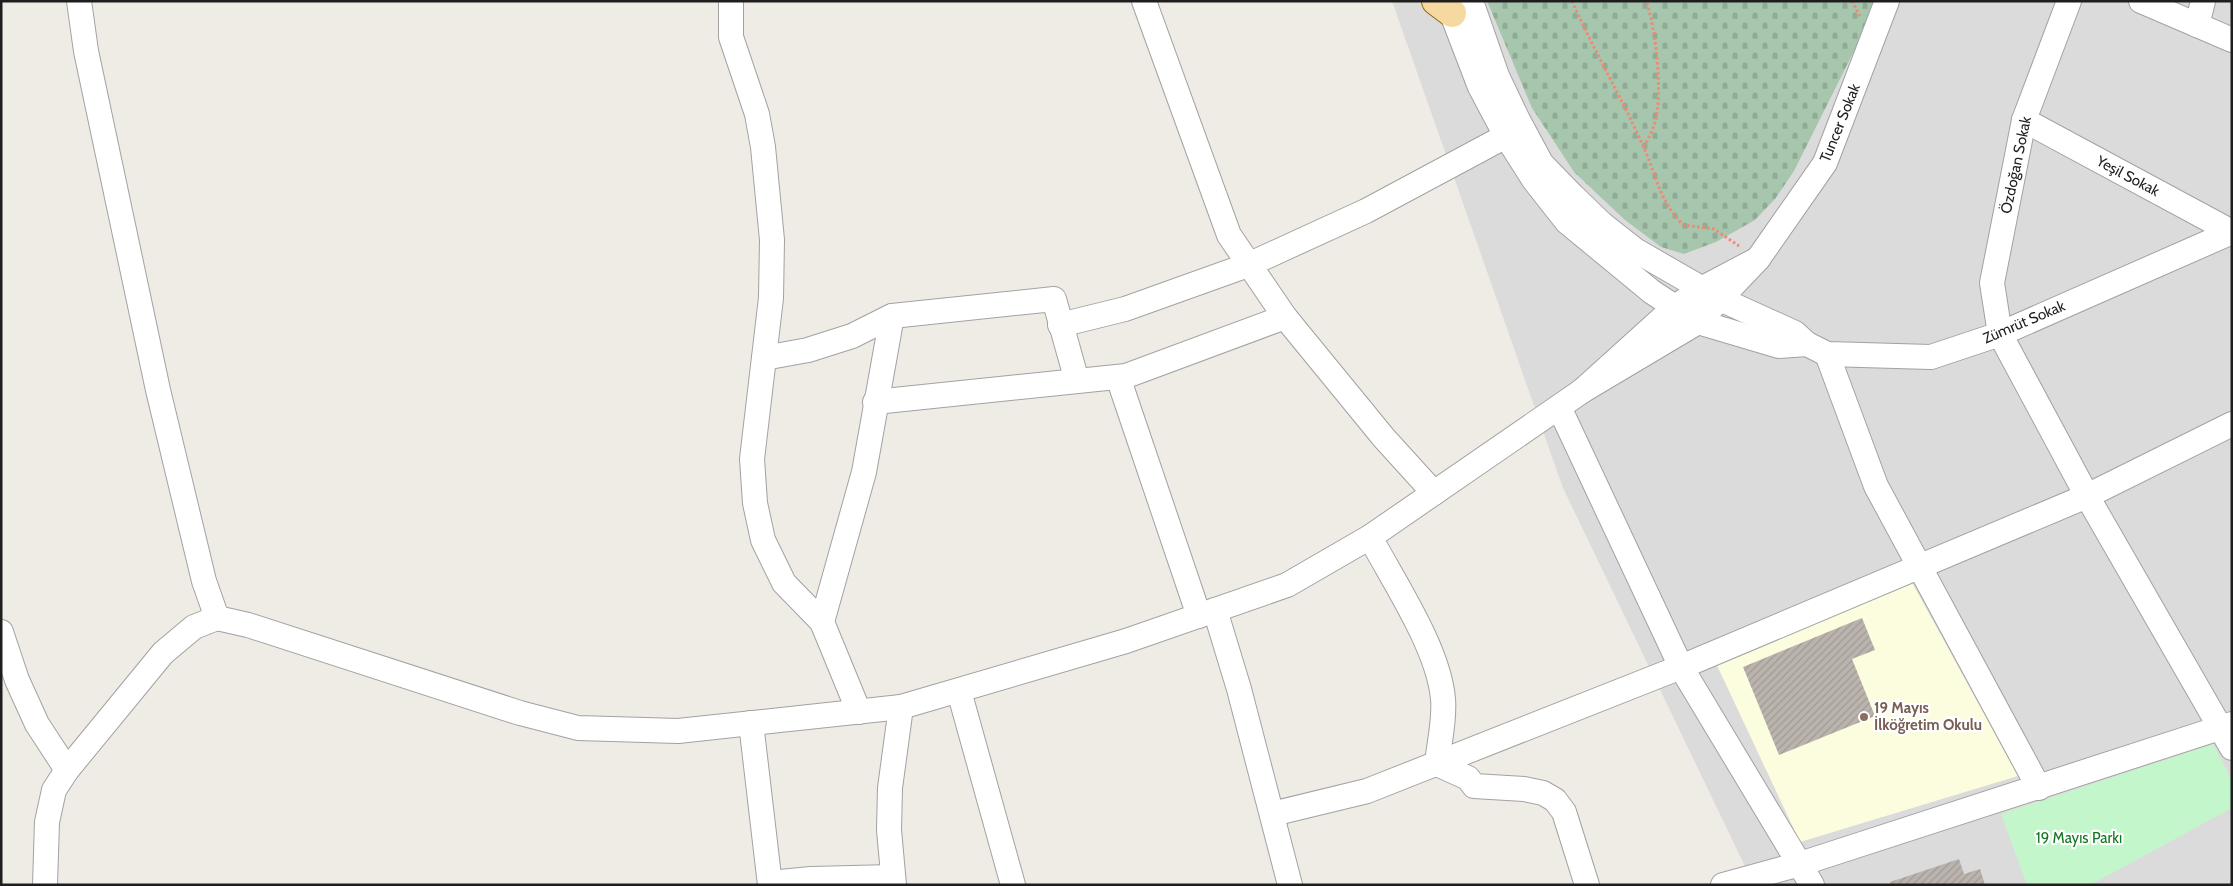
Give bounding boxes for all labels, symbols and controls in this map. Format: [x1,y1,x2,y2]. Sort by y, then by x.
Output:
street label: Tuncer Sokak [1816,81,1864,165]
street label: Özdoğan Sokak [1997,114,2035,215]
street label: Yeşil Sokak [2093,151,2163,200]
street label: Zümrüt Sokak [1980,297,2068,347]
place label: 19 Mayıs İlköğretim Okulu [1874,699,1982,734]
marker: 19 Mayıs İlköğretim Okulu [1858,711,1870,723]
park label: 19 Mayıs Parkı [2036,829,2122,847]

